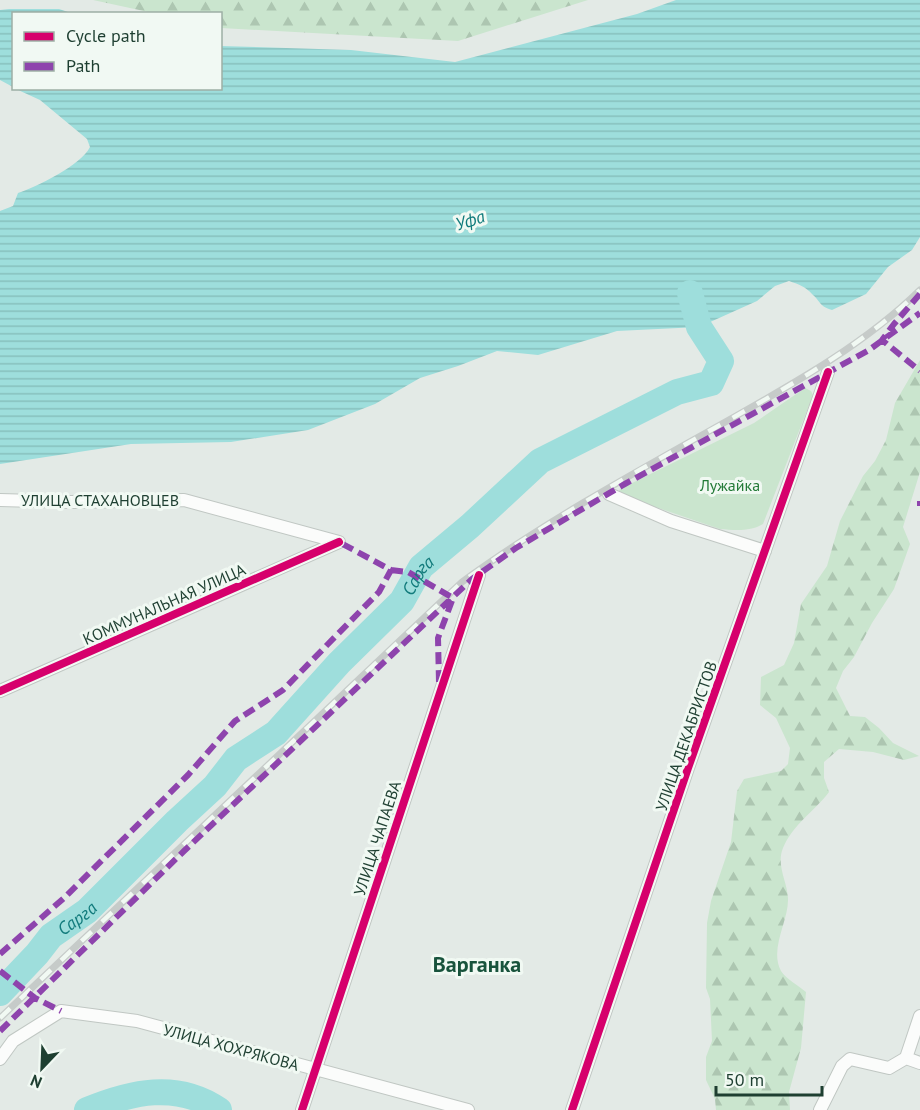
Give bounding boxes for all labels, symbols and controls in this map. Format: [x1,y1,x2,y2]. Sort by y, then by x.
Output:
legend [12,12,222,90]
text: Cycle path [66,24,146,47]
text: Path [66,54,100,77]
water label: Уфа [452,204,488,236]
park label: Лужайка [699,475,760,495]
street label: УЛИЦА СТАХАНОВЦЕВ [21,490,179,510]
water label: Сарга [396,550,438,599]
street label: КОММУНАЛЬНАЯ УЛИЦА [80,559,249,649]
street label: УЛИЦА ДЕКАБРИСТОВ [651,658,721,814]
street label: УЛИЦА ЧАПАЕВА [349,778,405,898]
water label: Сарга [53,896,102,940]
district label: Варганка [433,950,521,978]
street label: УЛИЦА ХОХРЯКОВА [161,1019,302,1075]
north arrow [12,1038,72,1098]
scale bar [716,1059,822,1097]
text: 50 m [725,1068,764,1091]
text: N [27,1071,45,1093]

